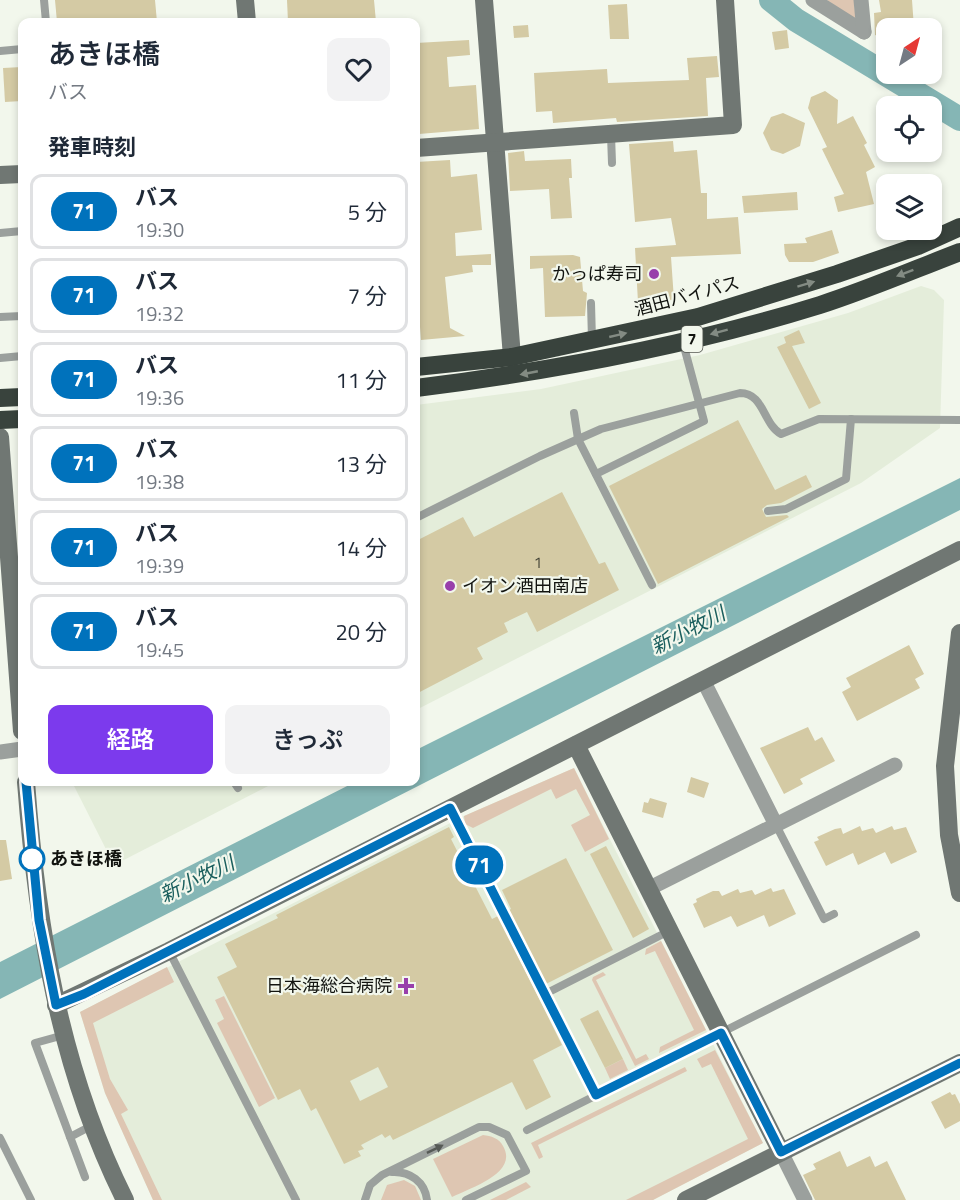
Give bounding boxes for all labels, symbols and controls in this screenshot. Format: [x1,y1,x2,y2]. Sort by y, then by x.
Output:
north arrow [876,18,942,84]
map controls [876,18,942,240]
text: あきほ橋 [48,32,160,75]
button: heart [327,38,390,101]
text: バス [48,76,88,107]
button: locate [876,96,942,162]
text: 発車時刻 [48,130,136,164]
button: layers [876,174,942,240]
text: バス [135,180,179,214]
text: 71 [72,195,96,227]
text: 5 分 [348,195,387,229]
text: 19:30 [135,214,184,245]
place label: かっぱ寿司 [552,260,642,287]
text: バス [135,264,179,298]
marker: かっぱ寿司 [647,267,661,281]
street label: 酒田バイパス [631,269,742,322]
one-way arrow [896,269,914,279]
text: 71 [72,279,96,311]
text: 7 分 [348,279,387,313]
one-way arrow [797,279,815,288]
text: 19:32 [135,298,184,329]
road number: 7 [682,326,702,352]
one-way arrow [710,327,729,337]
one-way arrow [609,330,628,340]
text: バス [135,348,179,382]
text: 71 [72,363,96,395]
text: 11 分 [336,363,387,397]
one-way arrow [519,369,538,378]
text: 19:36 [135,382,184,413]
text: バス [135,432,179,466]
text: 71 [72,447,96,479]
text: 13 分 [336,447,387,481]
text: 19:38 [135,466,184,497]
text: バス [135,516,179,550]
text: 71 [72,531,96,563]
text: 14 分 [336,531,387,565]
text: 19:39 [135,550,184,581]
house number: 1 [534,551,542,574]
place label: イオン酒田南店 [462,572,588,599]
marker: イオン酒田南店 [443,579,457,593]
water label: 新小牧川 [645,597,732,662]
text: バス [135,600,179,634]
text: 71 [72,615,96,647]
text: 20 分 [336,615,387,649]
text: 19:45 [135,634,184,665]
button: 経路 [48,705,213,774]
button: きっぷ [225,705,390,774]
place label: あきほ橋 [50,845,122,872]
marker: あきほ橋 [19,846,45,872]
water label: 新小牧川 [154,846,241,910]
line badge: 71 [452,846,506,884]
text: 71 [467,849,491,881]
place label: 日本海総合病院 [266,972,392,999]
marker: 日本海総合病院 [397,977,415,995]
one-way arrow [426,1144,443,1153]

